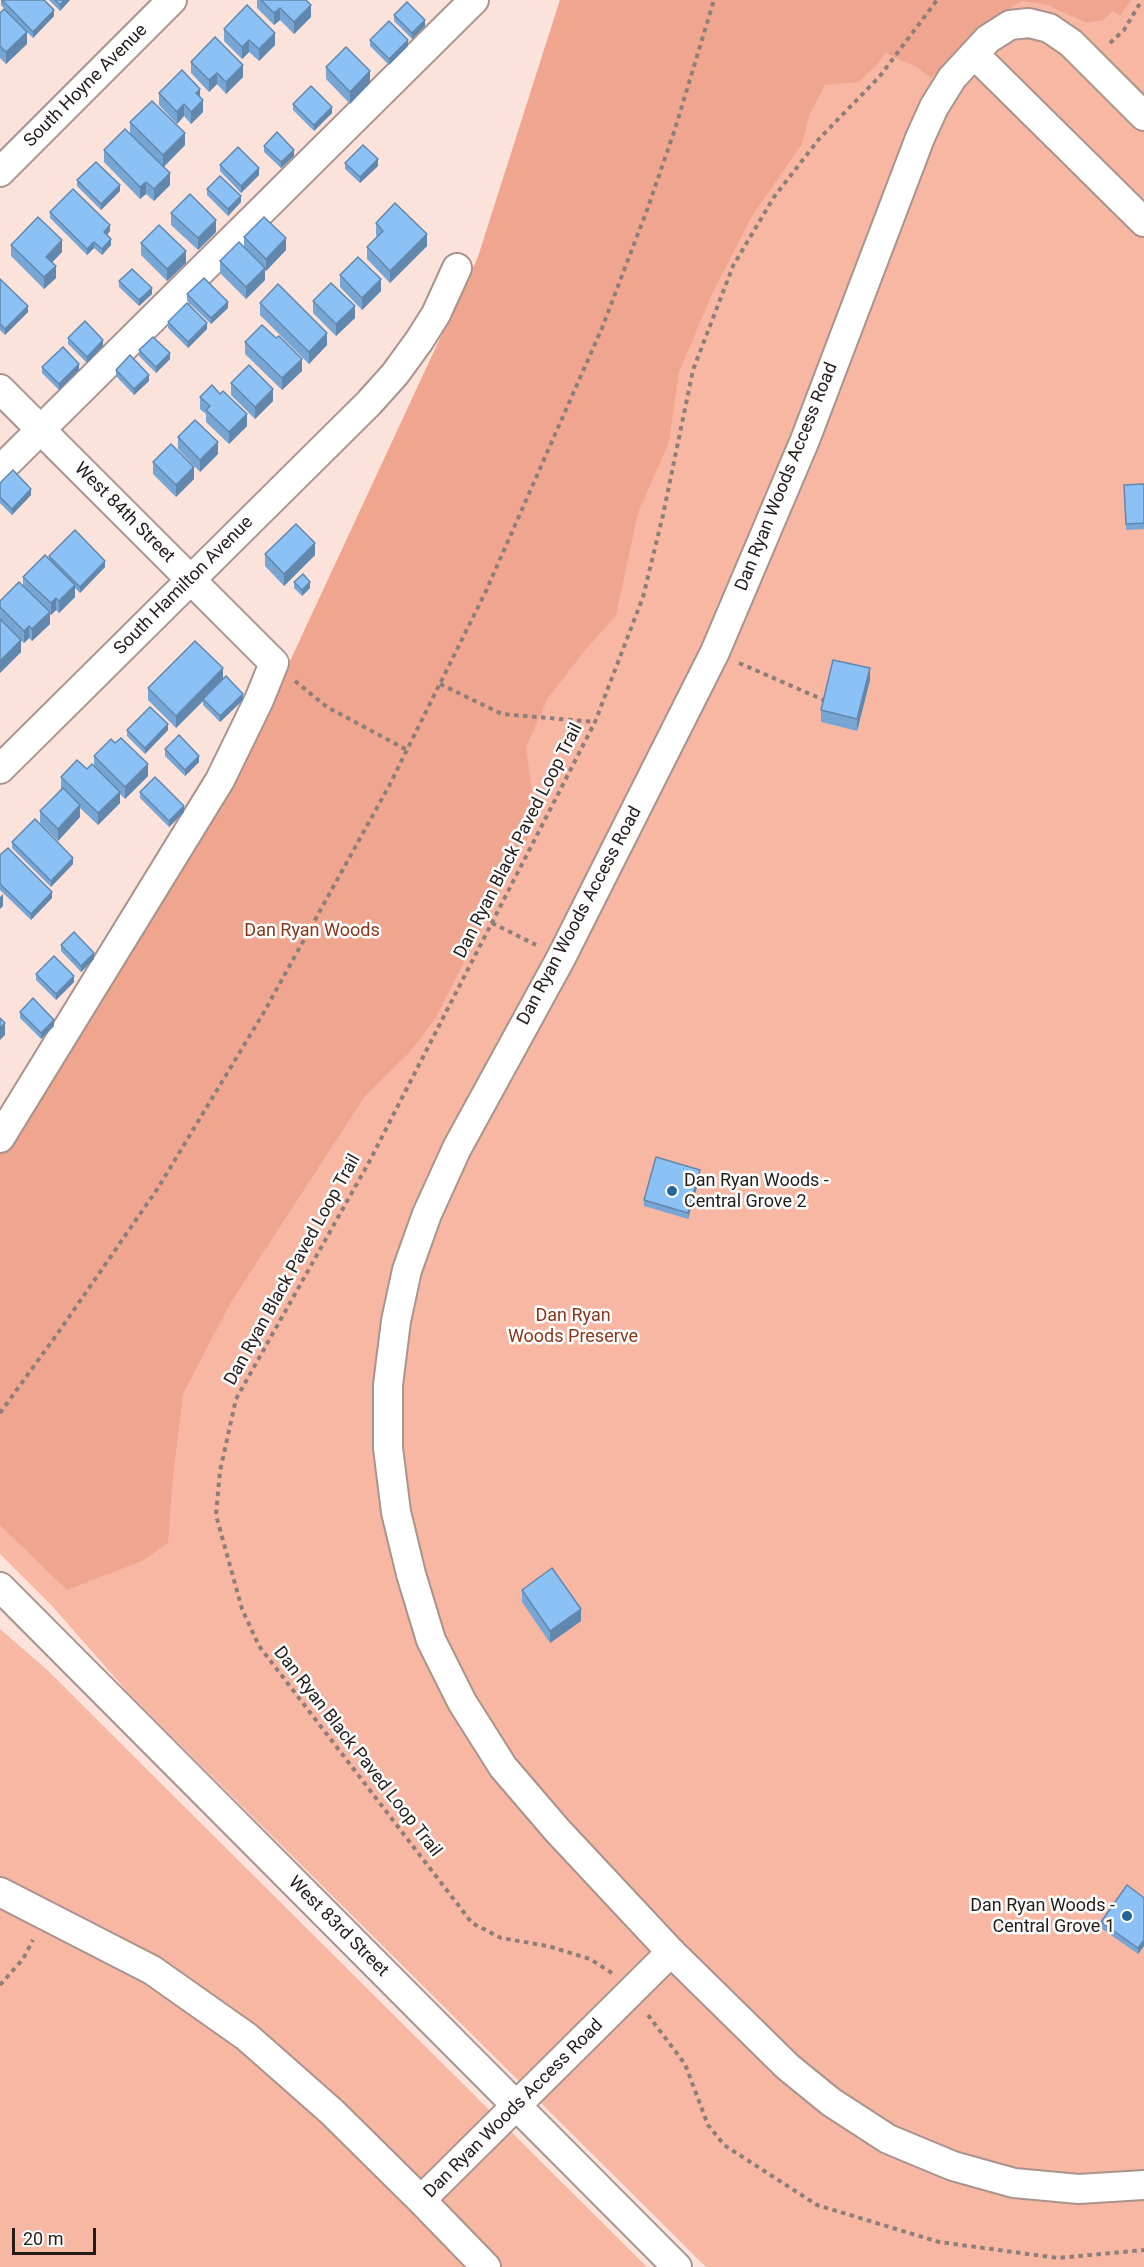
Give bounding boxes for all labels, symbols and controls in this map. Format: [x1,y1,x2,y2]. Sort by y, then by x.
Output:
street label: South Hoyne Avenue [20,20,152,152]
street label: Dan Ryan Woods Access Road [731,360,843,594]
street label: West 84th Street [69,458,179,568]
street label: South Hamilton Avenue [110,512,258,660]
street label: Dan Ryan Black Paved Loop Trail [450,720,588,962]
street label: Dan Ryan Woods Access Road [513,803,647,1029]
park label: Dan Ryan Woods [244,920,380,942]
street label: Dan Ryan Black Paved Loop Trail [220,1151,366,1389]
place label: Dan Ryan Woods - Central Grove 2 [684,1170,829,1212]
marker: Dan Ryan Woods - Central Grove 2 [665,1184,679,1198]
park label: Dan Ryan Woods Preserve [508,1305,638,1348]
street label: Dan Ryan Black Paved Loop Trail [268,1643,446,1861]
street label: West 83rd Street [283,1872,393,1982]
place label: Dan Ryan Woods - Central Grove 1 [970,1895,1115,1938]
marker: Dan Ryan Woods - Central Grove 1 [1120,1909,1134,1923]
street label: Dan Ryan Woods Access Road [420,2015,608,2203]
scale bar [15,2216,99,2254]
text: 20 m [23,2228,63,2249]

